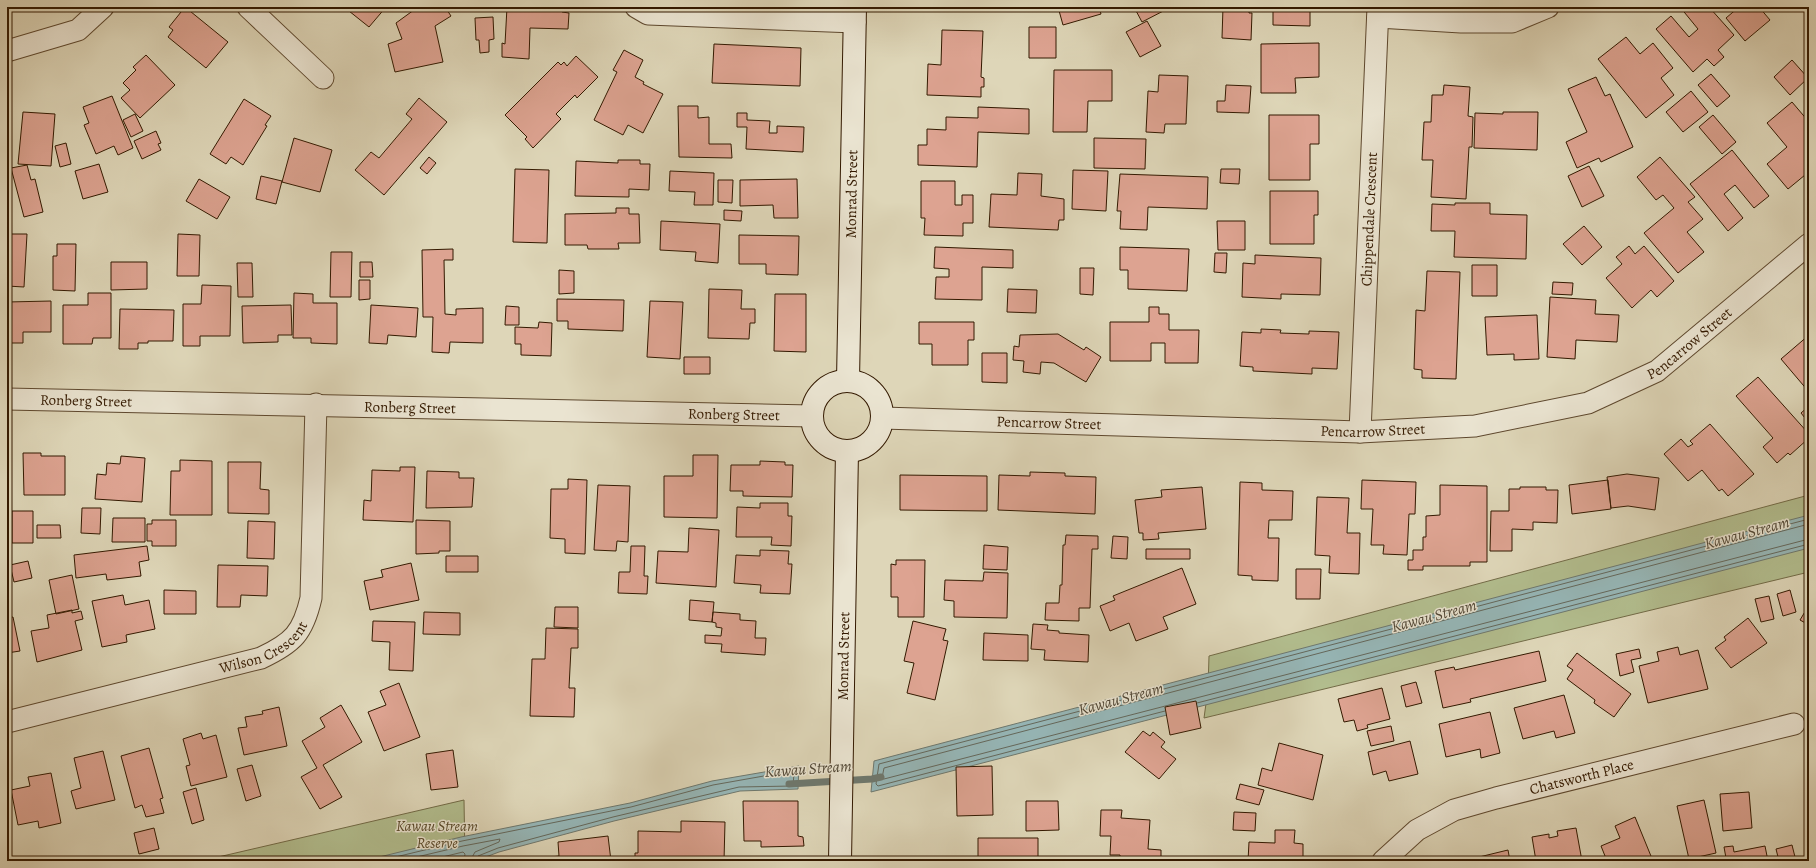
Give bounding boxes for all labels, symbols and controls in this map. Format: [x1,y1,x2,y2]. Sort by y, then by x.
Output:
street label: Monrad Street [841,149,862,239]
street label: Chippendale Crescent [1356,152,1382,287]
street label: Pencarrow Street [1644,303,1736,384]
street label: Ronberg Street [40,390,132,412]
street label: Ronberg Street [364,397,456,418]
street label: Ronberg Street [688,403,780,425]
street label: Pencarrow Street [996,411,1102,434]
street label: Pencarrow Street [1320,419,1426,442]
water label: Kawau Stream [1702,511,1792,555]
water label: Kawau Stream [1389,594,1479,638]
street label: Monrad Street [833,611,854,701]
street label: Wilson Crescent [216,618,312,678]
water label: Kawau Stream [1076,677,1166,721]
street label: Chatsworth Place [1527,754,1636,799]
water label: Kawau Stream [764,755,853,783]
park label: Kawau Stream Reserve [396,816,478,853]

